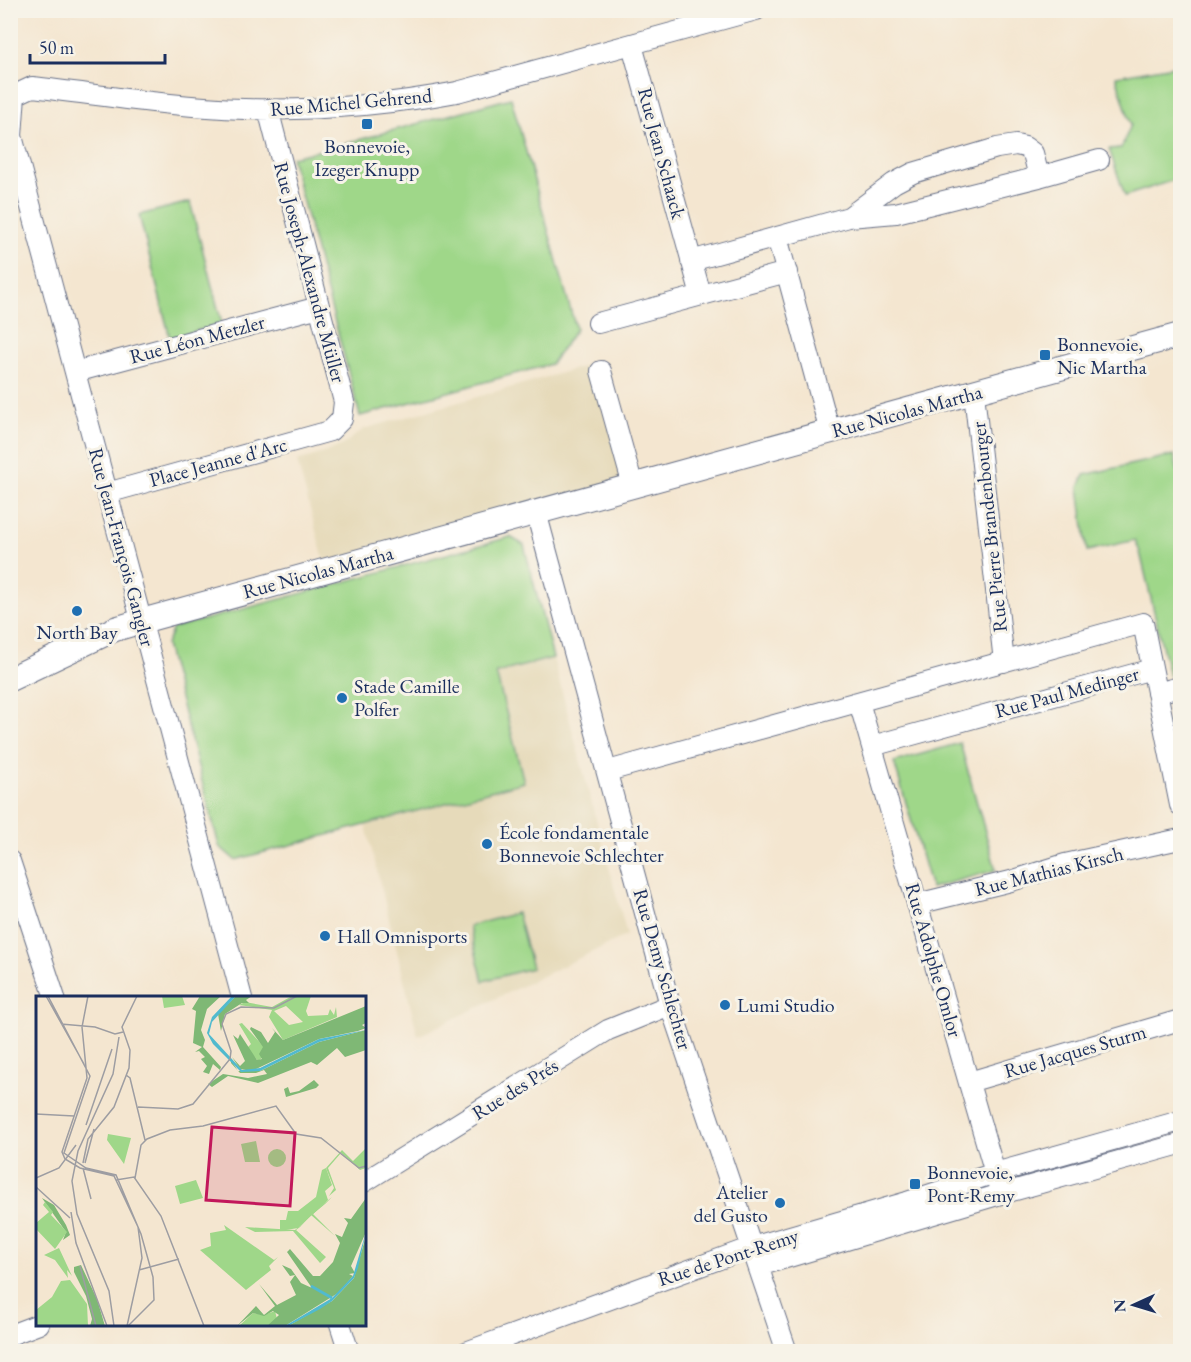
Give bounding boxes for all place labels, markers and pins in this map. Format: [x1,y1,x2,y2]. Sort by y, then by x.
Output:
marker: Bonnevoie, Izeger Knupp [360,117,374,131]
place label: Bonnevoie, Izeger Knupp [315,133,419,182]
place label: Bonnevoie, Nic Martha [1057,331,1147,380]
marker: Bonnevoie, Nic Martha [1038,348,1052,362]
marker: North Bay [70,604,84,618]
place label: North Bay [36,619,118,645]
place label: Stade Camille Polfer [354,673,460,722]
marker: Stade Camille Polfer [335,691,349,705]
place label: École fondamentale Bonnevoie Schlechter [499,819,664,868]
marker: École fondamentale Bonnevoie Schlechter [480,837,494,851]
place label: Hall Omnisports [337,923,467,949]
marker: Hall Omnisports [318,929,332,943]
place label: Lumi Studio [737,992,835,1018]
marker: Lumi Studio [718,998,732,1012]
place label: Bonnevoie, Pont-Remy [927,1159,1015,1208]
marker: Bonnevoie, Pont-Remy [908,1177,922,1191]
place label: Atelier del Gusto [694,1179,768,1228]
marker: Atelier del Gusto [773,1196,787,1210]

